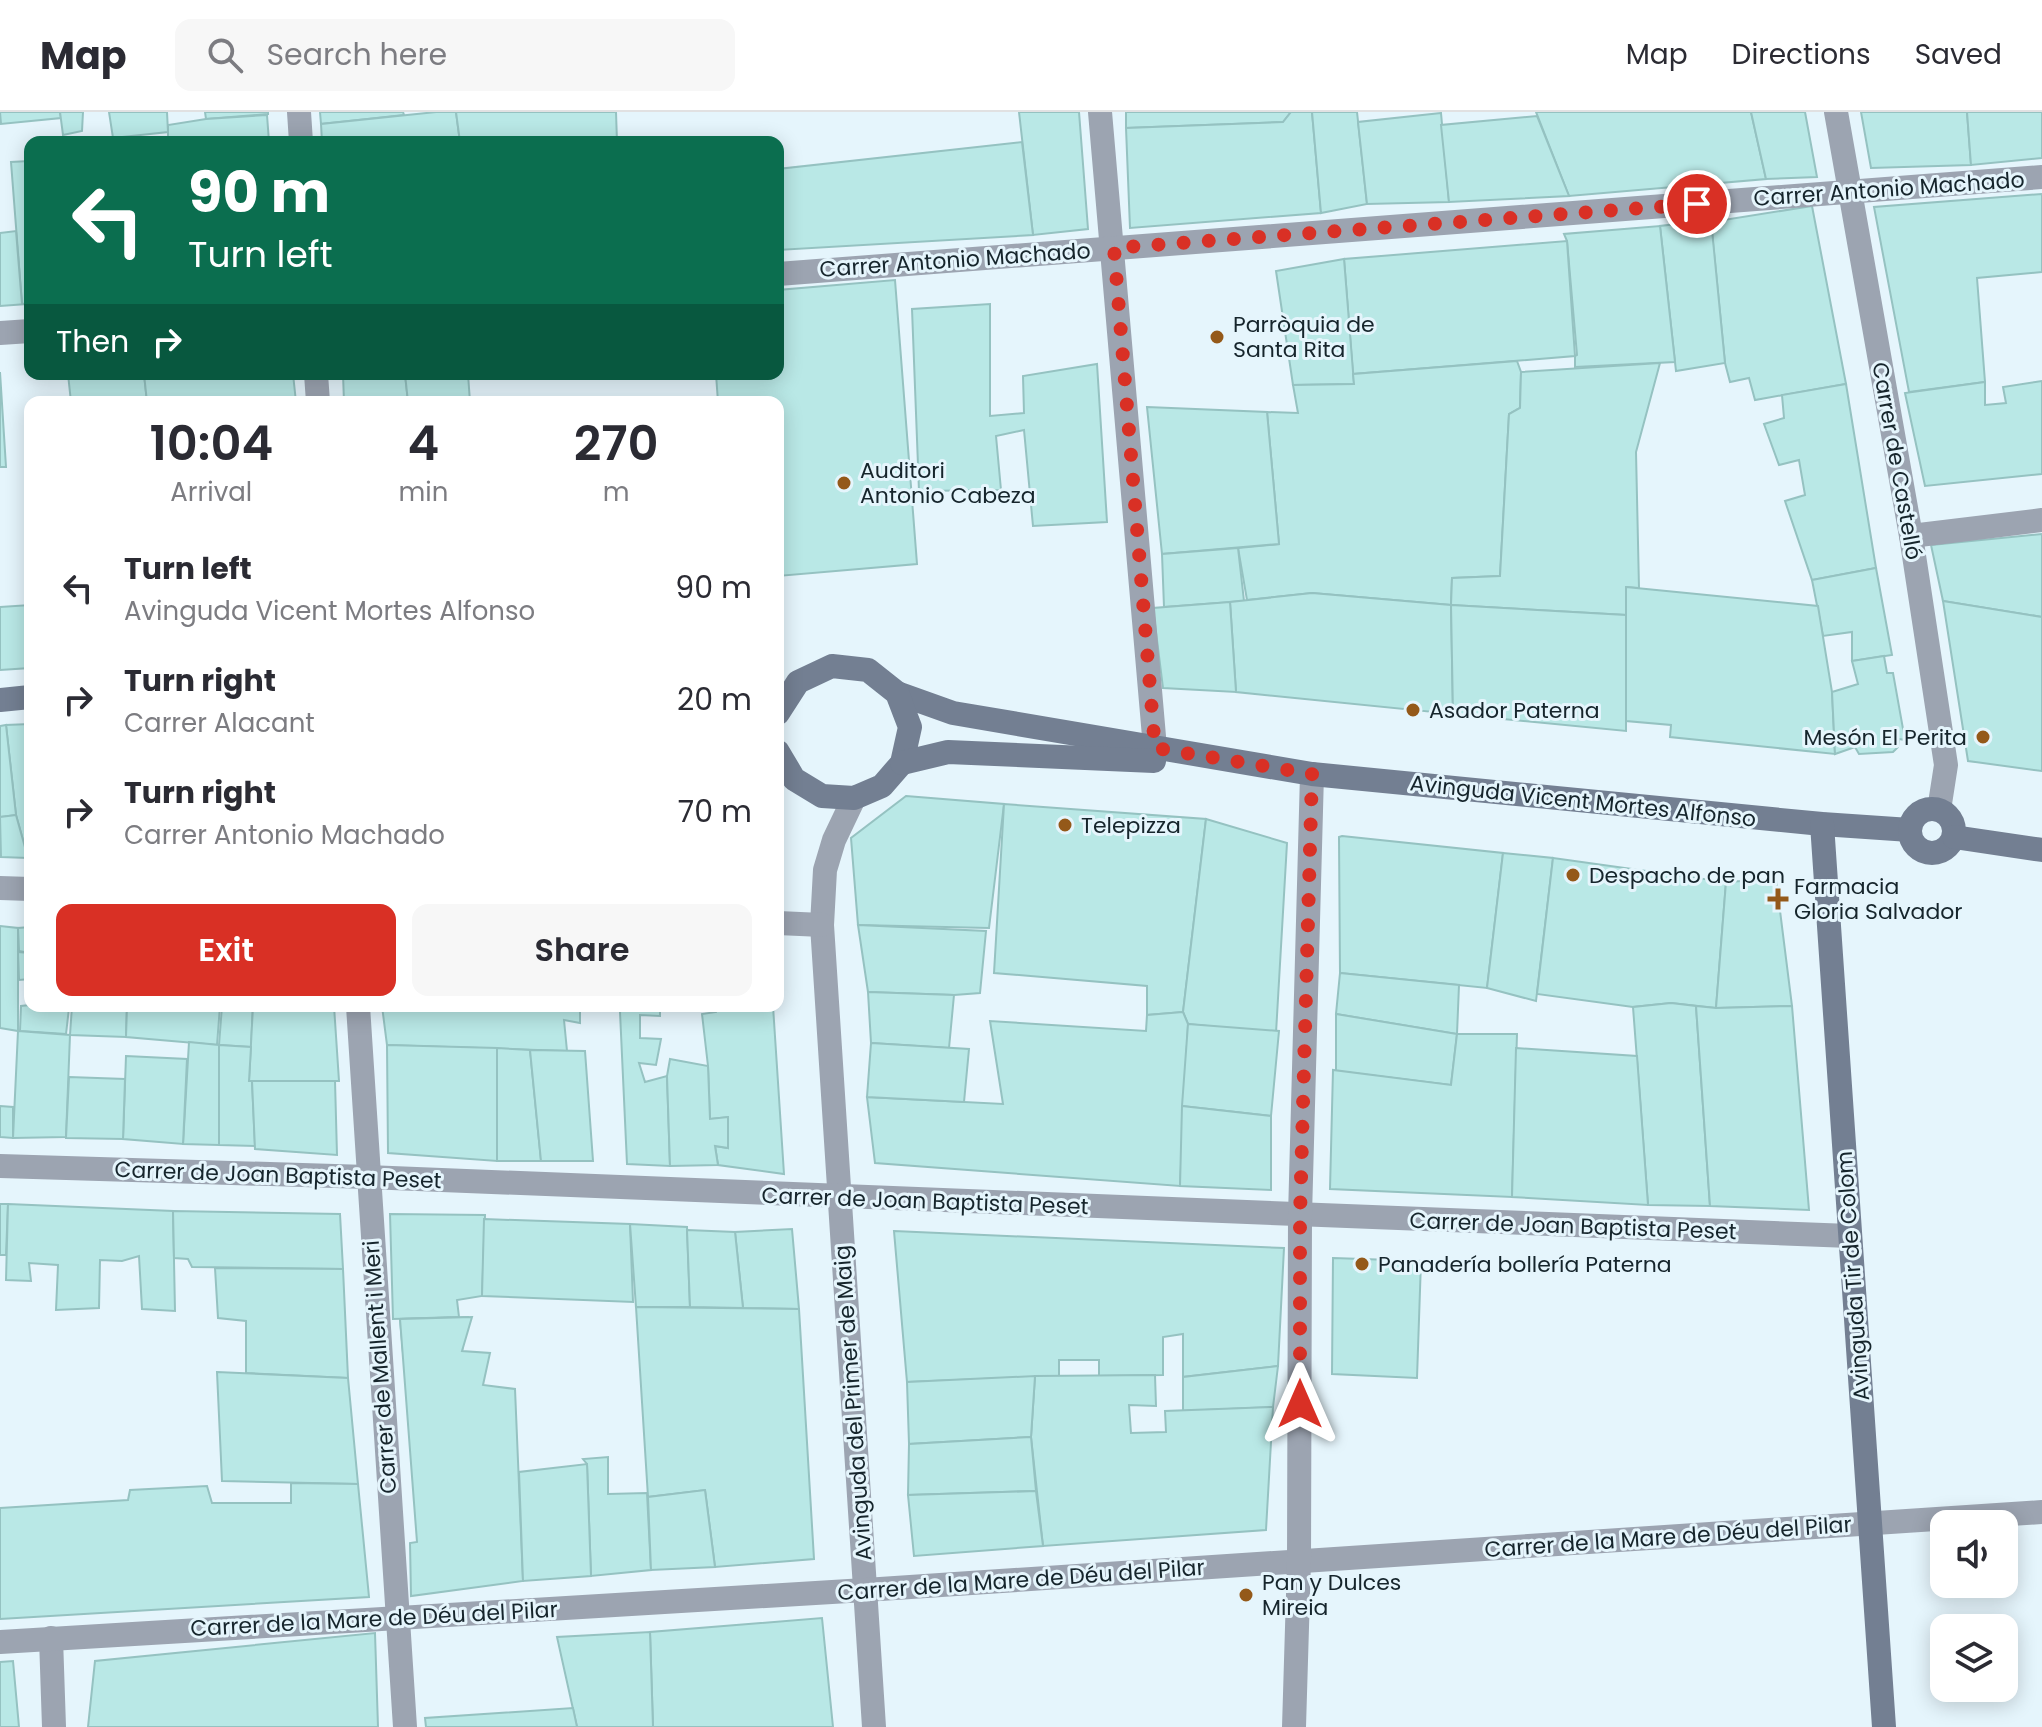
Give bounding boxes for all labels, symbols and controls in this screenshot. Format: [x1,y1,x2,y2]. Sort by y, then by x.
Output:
search box [175,19,735,91]
text: Map [40,29,127,82]
icon: search [203,33,247,77]
text: Search here [267,33,447,76]
text: Map [1626,35,1688,74]
text: Directions [1732,35,1871,74]
text: Saved [1915,35,2002,74]
text: 90 m [188,153,330,232]
street label: Carrer Antonio Machado [1752,164,2026,214]
icon: left [56,168,160,272]
pin [1663,170,1731,238]
icon: arrive [1675,182,1719,226]
text: Turn left [188,229,333,280]
street label: Carrer Antonio Machado [818,235,1092,285]
place label: Parròquia de Santa Rita [1233,309,1375,365]
text: Then [56,320,129,363]
icon: right [145,320,189,364]
marker: Parròquia de Santa Rita [1208,328,1226,346]
street label: Carrer de Castelló [1864,360,1930,562]
text: 10:04 [149,410,273,477]
text: 4 [408,410,439,477]
text: 270 [574,410,659,477]
place label: Auditori Antonio Cabeza [860,455,1036,511]
text: Arrival [170,474,252,510]
text: min [399,474,448,510]
text: m [603,474,630,510]
marker: Auditori Antonio Cabeza [835,474,853,492]
text: Turn left [124,547,252,590]
icon: left [56,566,100,610]
text: 90 m [675,566,752,609]
text: Avinguda Vicent Mortes Alfonso [124,593,535,629]
text: Turn right [124,659,276,702]
icon: right [56,678,100,722]
text: 20 m [677,678,752,721]
place label: Asador Paterna [1429,695,1600,726]
marker: Asador Paterna [1404,701,1422,719]
text: Carrer Alacant [124,705,315,741]
place label: Mesón El Perita [1803,722,1967,753]
marker: Mesón El Perita [1974,728,1992,746]
street label: Avinguda Vicent Mortes Alfonso [1408,767,1758,835]
text: Turn right [124,771,276,814]
icon: right [56,790,100,834]
text: 70 m [678,790,752,833]
place label: Telepizza [1081,810,1181,841]
marker: Telepizza [1056,816,1074,834]
text: Carrer Antonio Machado [124,817,445,853]
place label: Despacho de pan [1589,860,1785,891]
marker: Despacho de pan [1564,866,1582,884]
place label: Farmacia Gloria Salvador [1794,871,1963,927]
marker: Farmacia Gloria Salvador [1769,890,1787,908]
button: Exit [56,904,396,996]
button: Share [412,904,752,996]
street label: Avinguda Tir de Colom [1829,1150,1877,1402]
street label: Carrer de Joan Baptista Peset [114,1154,442,1196]
street label: Carrer de Joan Baptista Peset [761,1180,1089,1222]
street label: Carrer de Joan Baptista Peset [1409,1205,1737,1247]
street label: Carrer de Mallent i Meri [356,1239,404,1495]
street label: Avinguda del Primer de Maig [827,1244,879,1562]
place label: Panadería bollería Paterna [1378,1249,1672,1280]
marker: Panadería bollería Paterna [1353,1255,1371,1273]
position arrow [1258,1362,1342,1446]
street label: Carrer de la Mare de Déu del Pilar [1483,1509,1853,1565]
map controls [1930,1510,2018,1702]
button: sound [1930,1510,2018,1598]
street label: Carrer de la Mare de Déu del Pilar [836,1552,1206,1608]
place label: Pan y Dulces Mireia [1262,1567,1401,1623]
marker: Pan y Dulces Mireia [1237,1586,1255,1604]
street label: Carrer de la Mare de Déu del Pilar [189,1594,559,1644]
button: layers [1930,1614,2018,1702]

